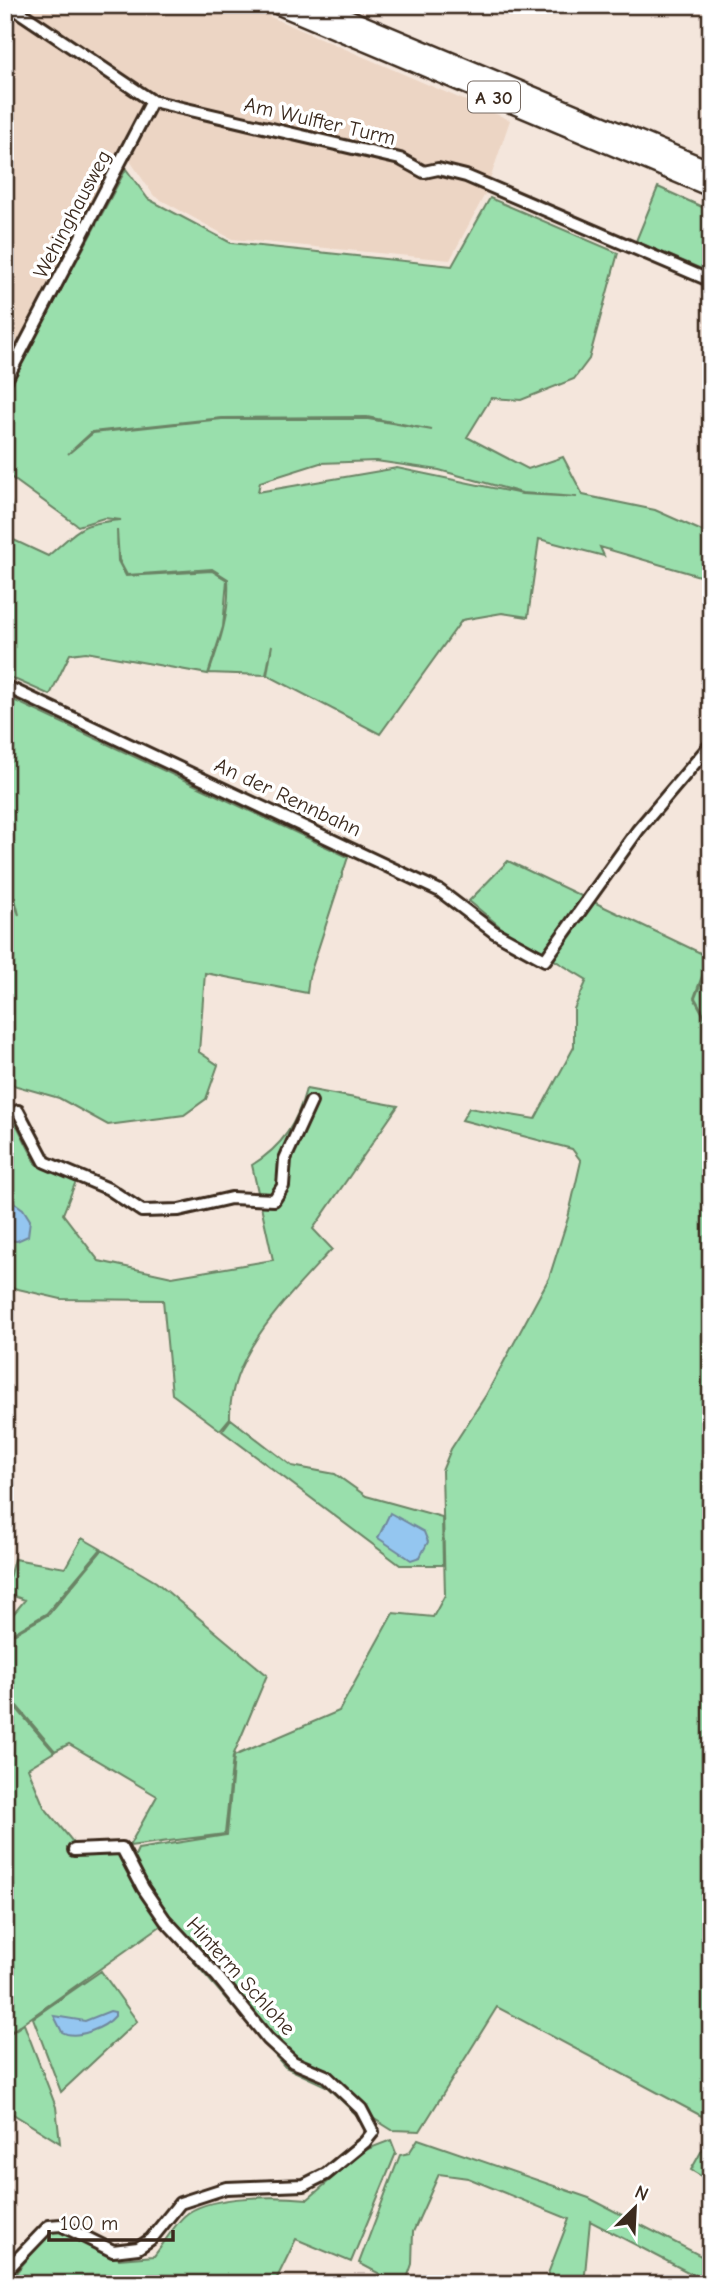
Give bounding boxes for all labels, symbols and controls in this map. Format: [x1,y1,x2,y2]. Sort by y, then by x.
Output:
road number: A 30 [468,82,520,113]
street label: Am Wulfter Turm [242,92,398,150]
street label: Wehinghausweg [28,146,116,282]
street label: An der Rennbahn [211,753,365,841]
street label: Hinterm Schlohe [182,1912,300,2040]
north arrow [600,2174,670,2244]
text: N [631,2181,652,2206]
scale bar [49,2198,173,2242]
text: 100 m [60,2211,118,2235]

